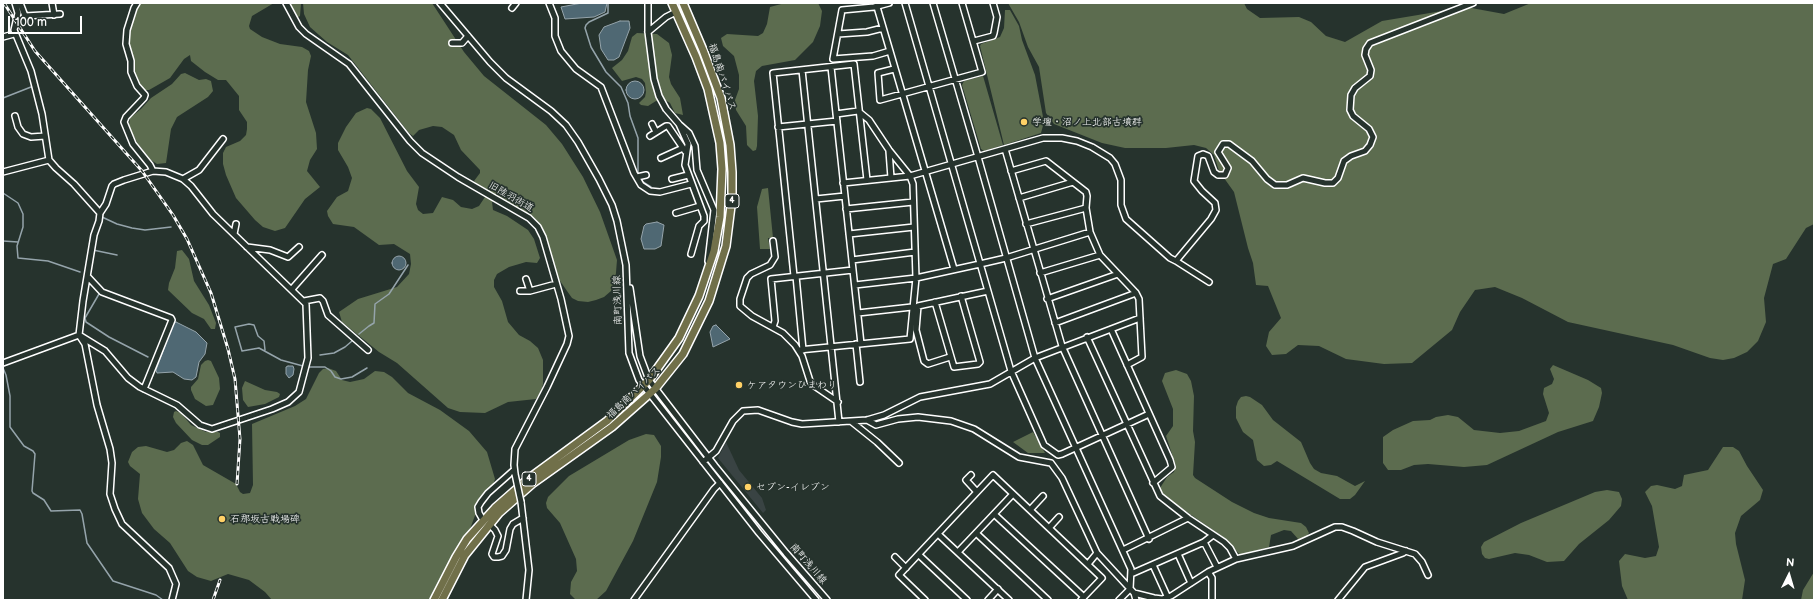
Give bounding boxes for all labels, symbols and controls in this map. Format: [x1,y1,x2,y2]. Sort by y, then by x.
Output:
scale bar [10,8,84,34]
text: 100 m [15,15,47,30]
street label: 福島南バイパス [705,42,739,112]
place label: 学壇・沼ノ上北部古墳群 [1032,116,1142,128]
marker: 学壇・沼ノ上北部古墳群 [1019,117,1029,127]
street label: 旧陸羽街道 [486,179,536,215]
road number: 4 [725,194,739,208]
street label: 南町浅川線 [611,275,625,325]
street label: 福島南バイパス [605,364,663,422]
place label: ケアタウンひまわり [747,379,837,391]
marker: ケアタウンひまわり [734,380,744,390]
road number: 4 [522,472,536,486]
place label: セブン-イレブン [756,481,830,493]
marker: セブン-イレブン [743,482,753,492]
place label: 石那坂古戦場碑 [230,513,300,525]
marker: 石那坂古戦場碑 [217,514,227,524]
street label: 南町浅川線 [787,541,829,587]
north arrow [1769,555,1809,595]
text: N [1785,556,1795,569]

